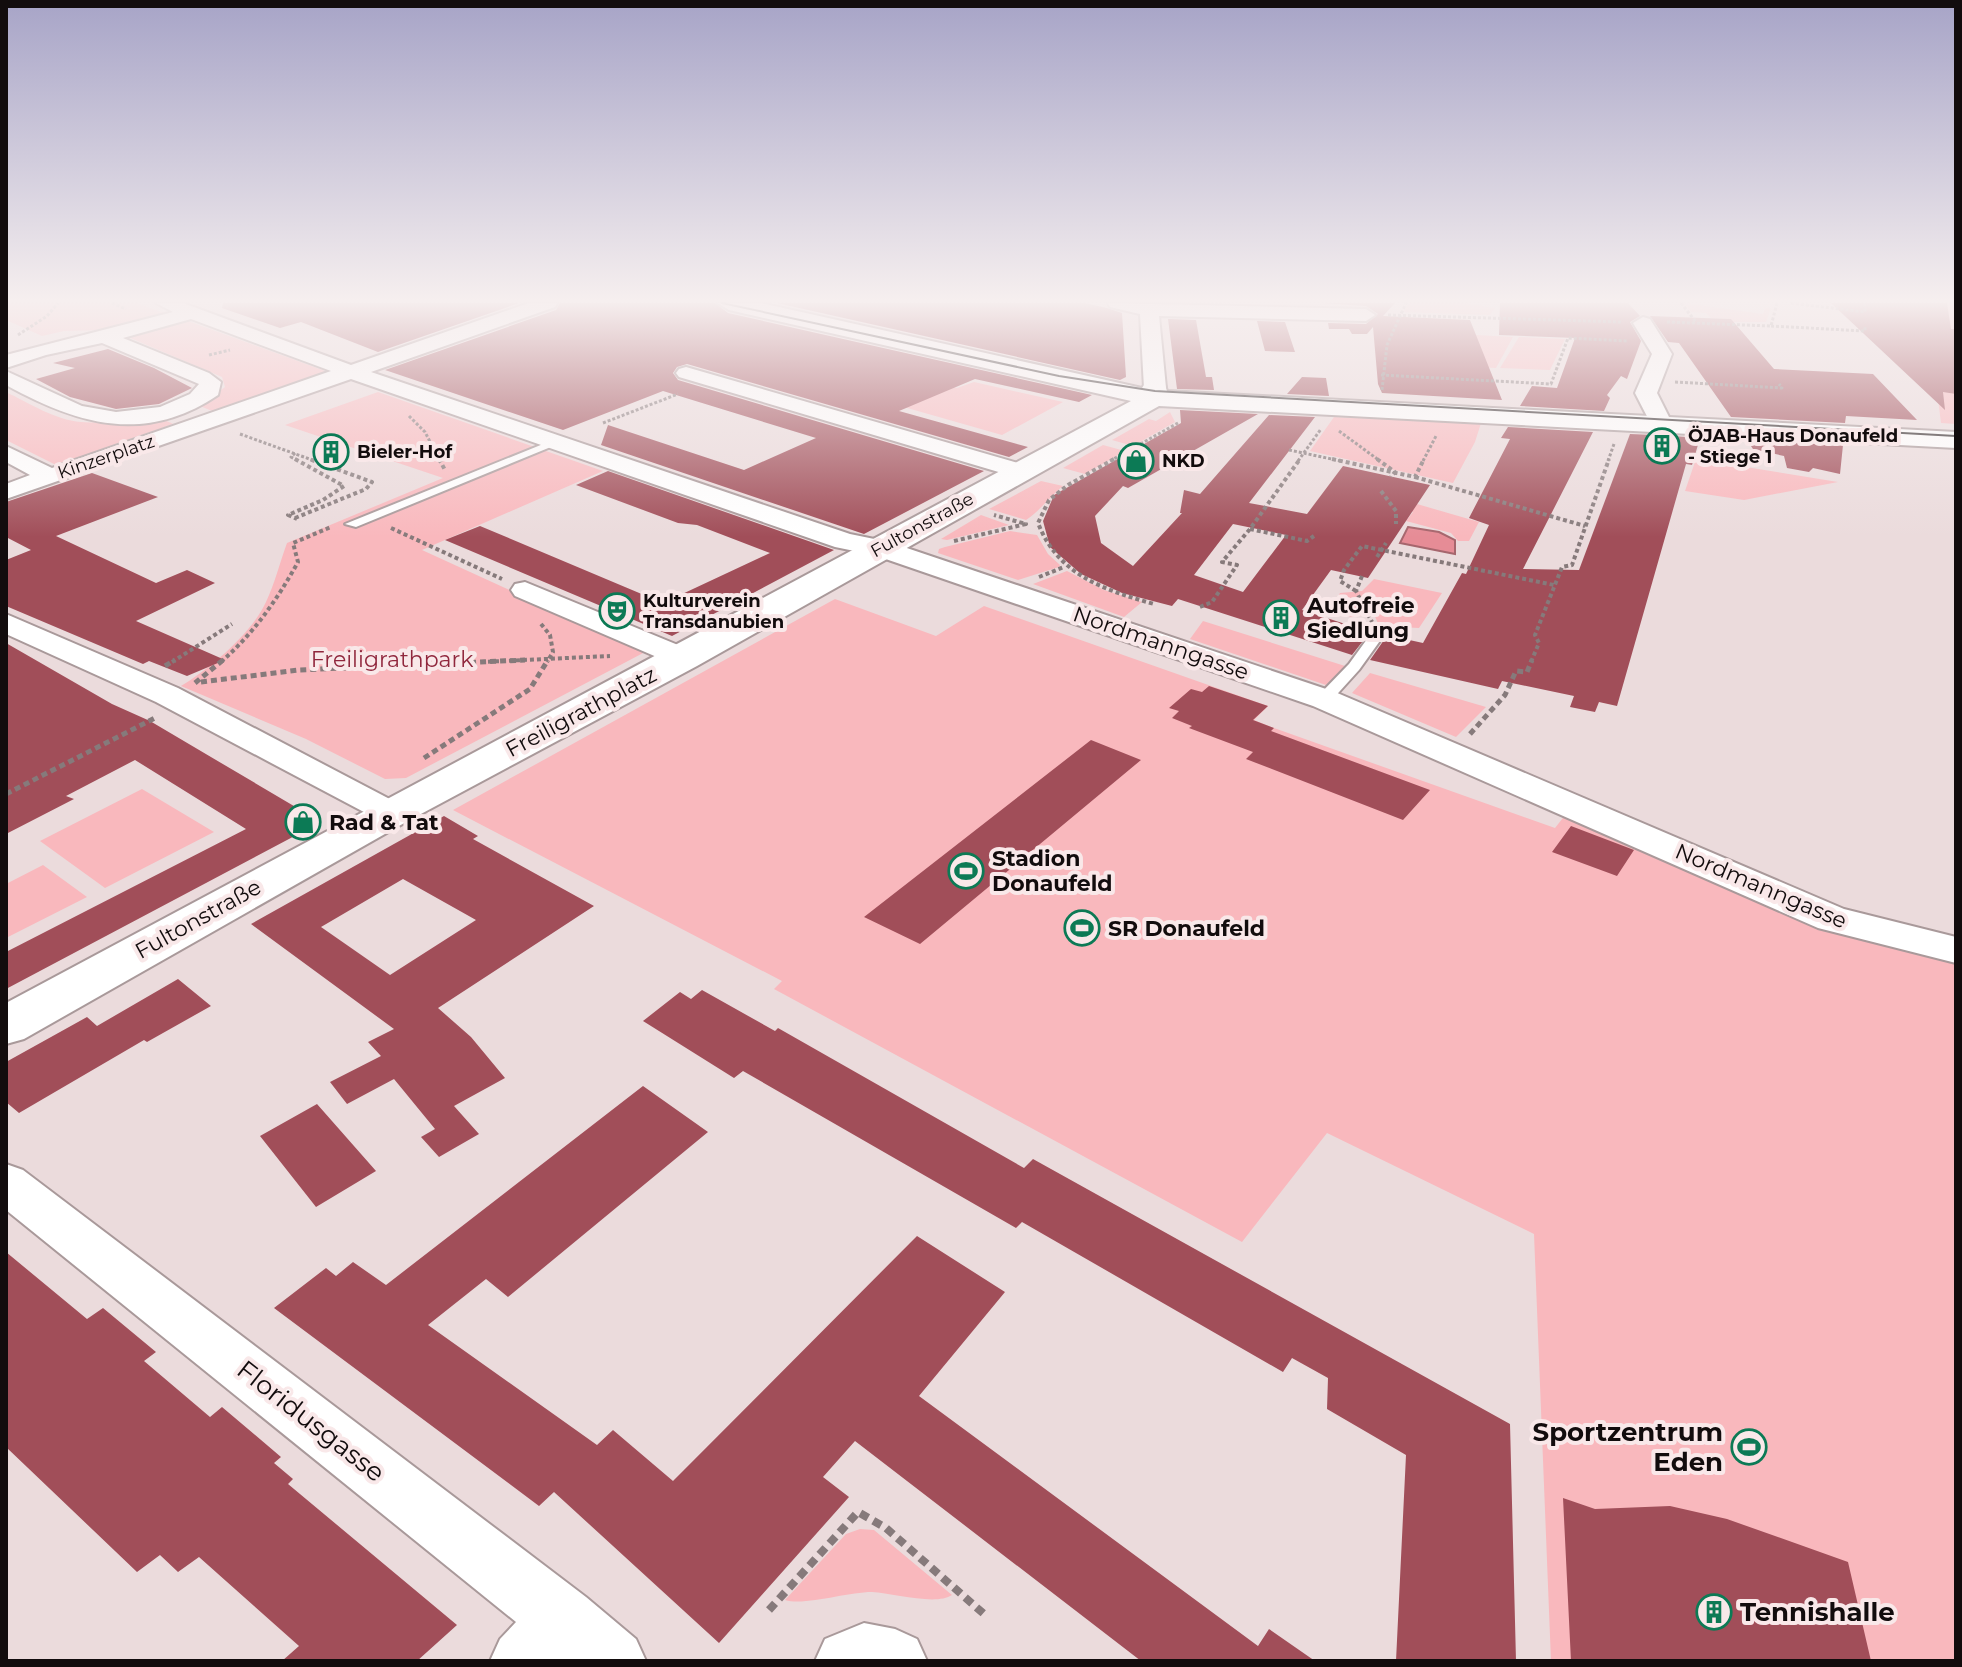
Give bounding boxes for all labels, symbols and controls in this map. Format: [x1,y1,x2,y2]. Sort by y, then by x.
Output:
place label: ÖJAB-Haus Donaufeld - Stiege 1 [1688,425,1898,468]
building icon: ÖJAB-Haus Donaufeld - Stiege 1 [1643,427,1681,465]
street label: Kinzerplatz [55,430,157,484]
building icon: Bieler-Hof [312,433,350,471]
place label: Bieler-Hof [357,441,453,463]
shop icon: NKD [1117,442,1155,480]
place label: NKD [1162,450,1205,472]
street label: Fultonstraße [867,488,977,562]
place label: Kulturverein Transdanubien [643,590,784,633]
theatre icon: Kulturverein Transdanubien [598,592,636,630]
place label: Autofreie Siedlung [1306,592,1415,644]
building icon: Autofreie Siedlung [1262,599,1300,637]
street label: Nordmanngasse [1070,600,1252,686]
park label: Freiligrathpark [311,646,474,673]
street label: Freiligrathplatz [501,661,661,763]
shop icon: Rad & Tat [284,803,322,841]
place label: Rad & Tat [329,809,439,836]
street label: Nordmanngasse [1671,838,1851,934]
place label: Stadion Donaufeld [992,845,1113,897]
sports icon: Stadion Donaufeld [947,852,985,890]
street label: Fultonstraße [130,873,266,965]
sports icon: SR Donaufeld [1063,909,1101,947]
place label: SR Donaufeld [1108,915,1265,942]
street label: Floridusgasse [231,1353,391,1489]
place label: Sportzentrum Eden [1533,1416,1723,1478]
sports icon: Sportzentrum Eden [1730,1428,1768,1466]
building icon: Tennishalle [1695,1593,1733,1631]
place label: Tennishalle [1740,1596,1895,1628]

